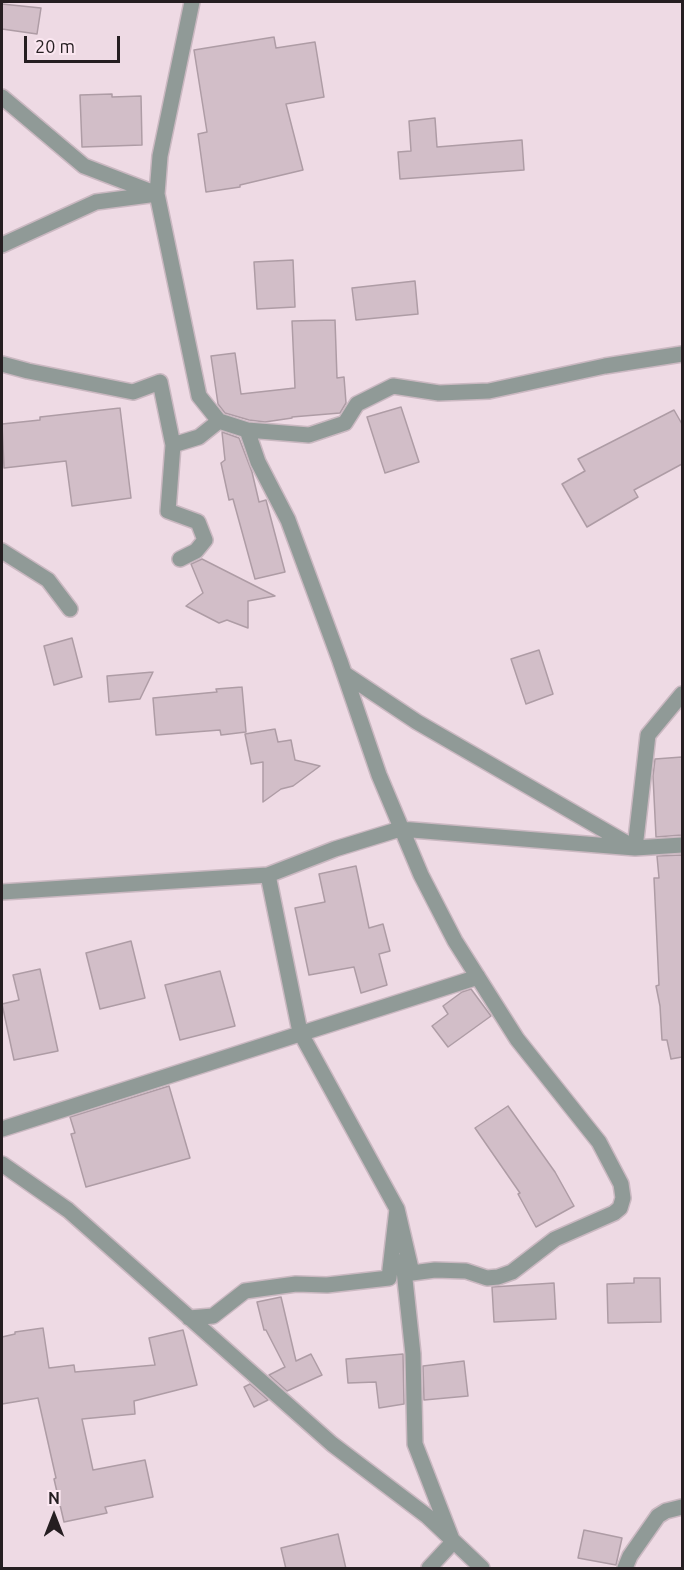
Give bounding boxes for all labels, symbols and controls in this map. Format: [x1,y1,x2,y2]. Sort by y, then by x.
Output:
scale bar [27,24,123,62]
text: 20 m [35,36,75,56]
north arrow [24,1486,84,1546]
text: N [48,1489,60,1507]

